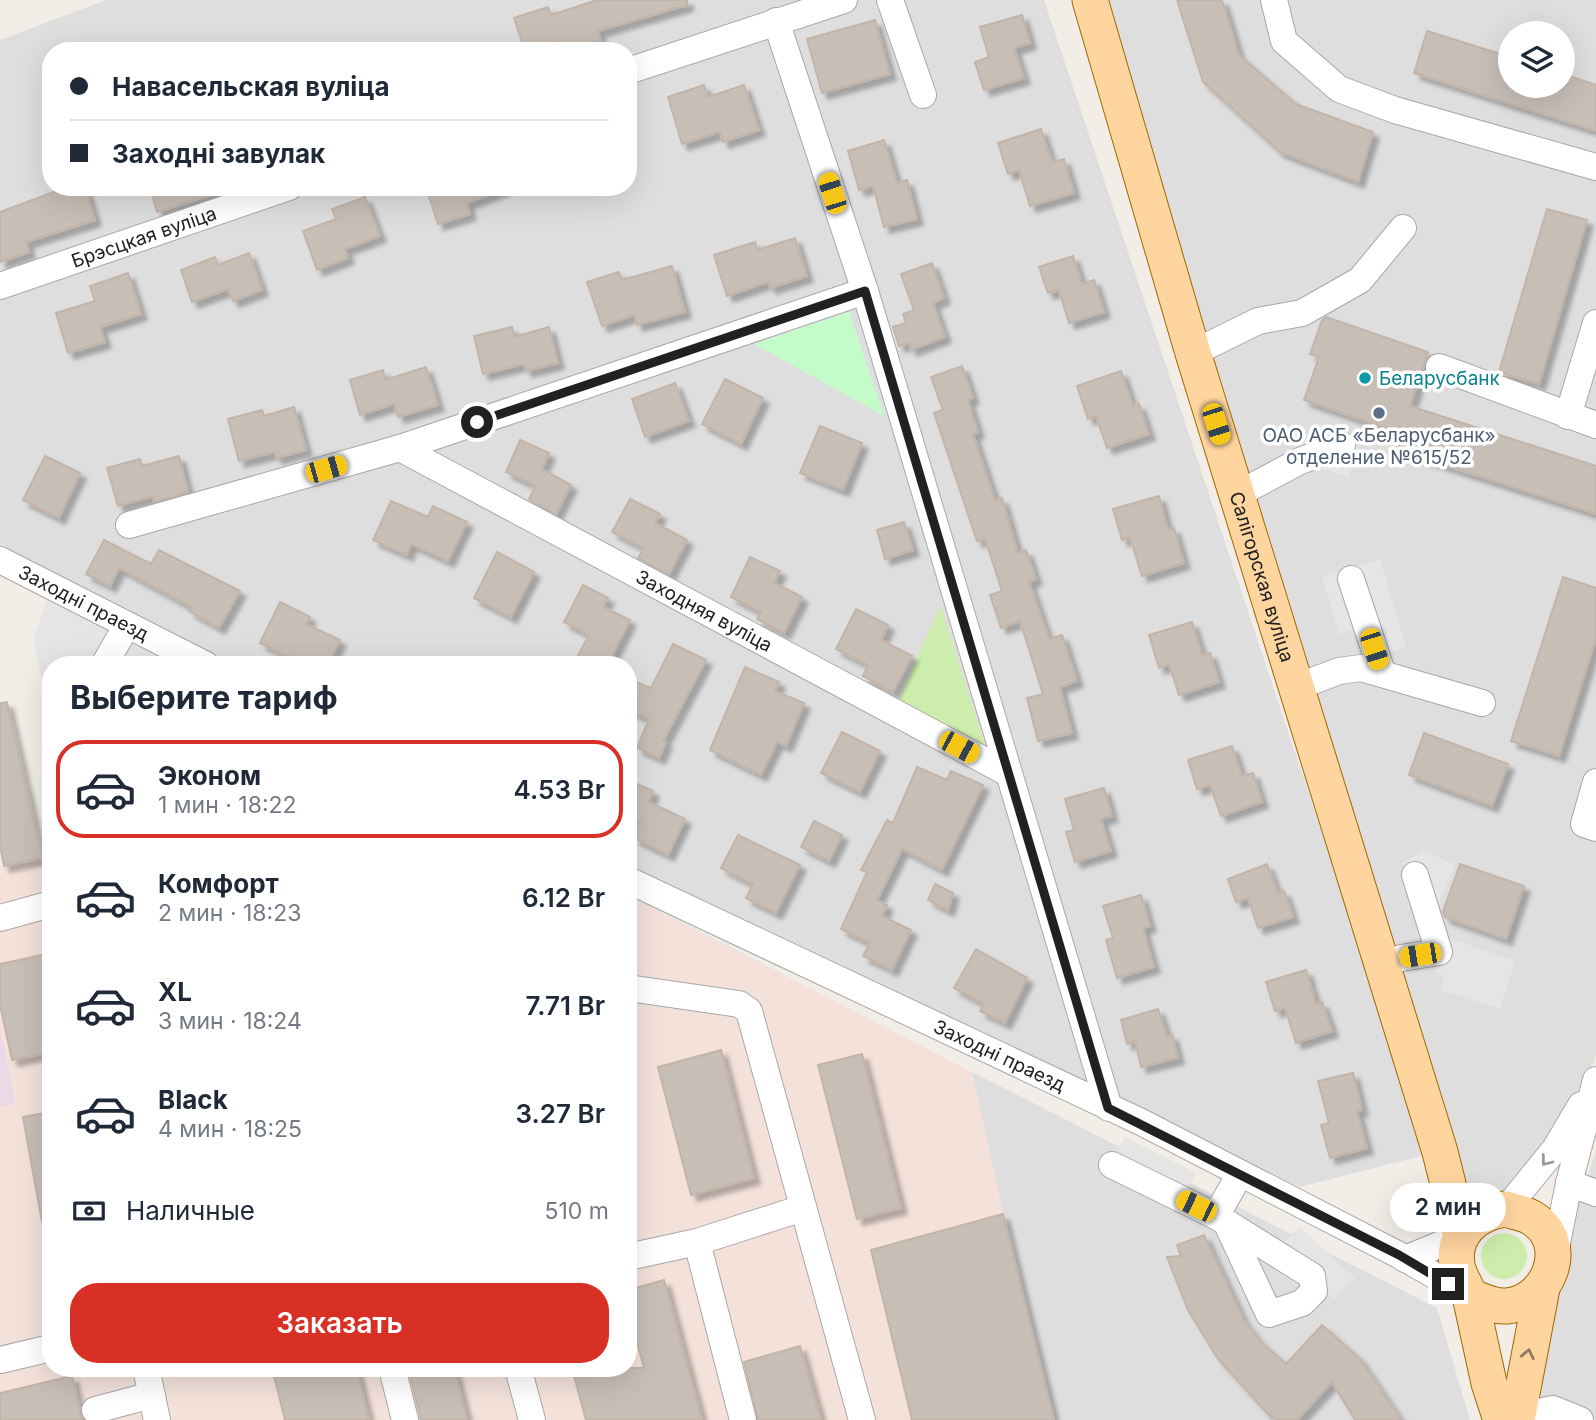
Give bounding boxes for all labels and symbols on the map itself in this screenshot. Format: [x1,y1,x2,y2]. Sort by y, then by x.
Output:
car [816,170,849,216]
street label: Брэсцкая вуліца [68,202,220,273]
place label: Беларусбанк [1379,367,1501,390]
marker: Беларусбанк [1357,370,1373,386]
car [1200,401,1233,447]
marker: ОАО АСБ «Беларусбанк» отделение №615/52 [1371,405,1387,421]
route start [461,406,493,438]
place label: ОАО АСБ «Беларусбанк» отделение №615/52 [1262,424,1496,469]
car [303,453,350,485]
street label: Салігорская вуліца [1225,489,1299,665]
street label: Заходні праезд [15,560,153,646]
street label: Заходняя вуліца [632,565,776,657]
car [1358,626,1391,672]
car [936,728,983,766]
car [1398,941,1443,969]
street label: Заходні праезд [930,1015,1069,1097]
one-way arrow [1541,1154,1554,1166]
callout: 2 мин [1390,1182,1506,1232]
car [1173,1187,1220,1225]
route end [1432,1268,1464,1300]
one-way arrow [1520,1348,1534,1360]

